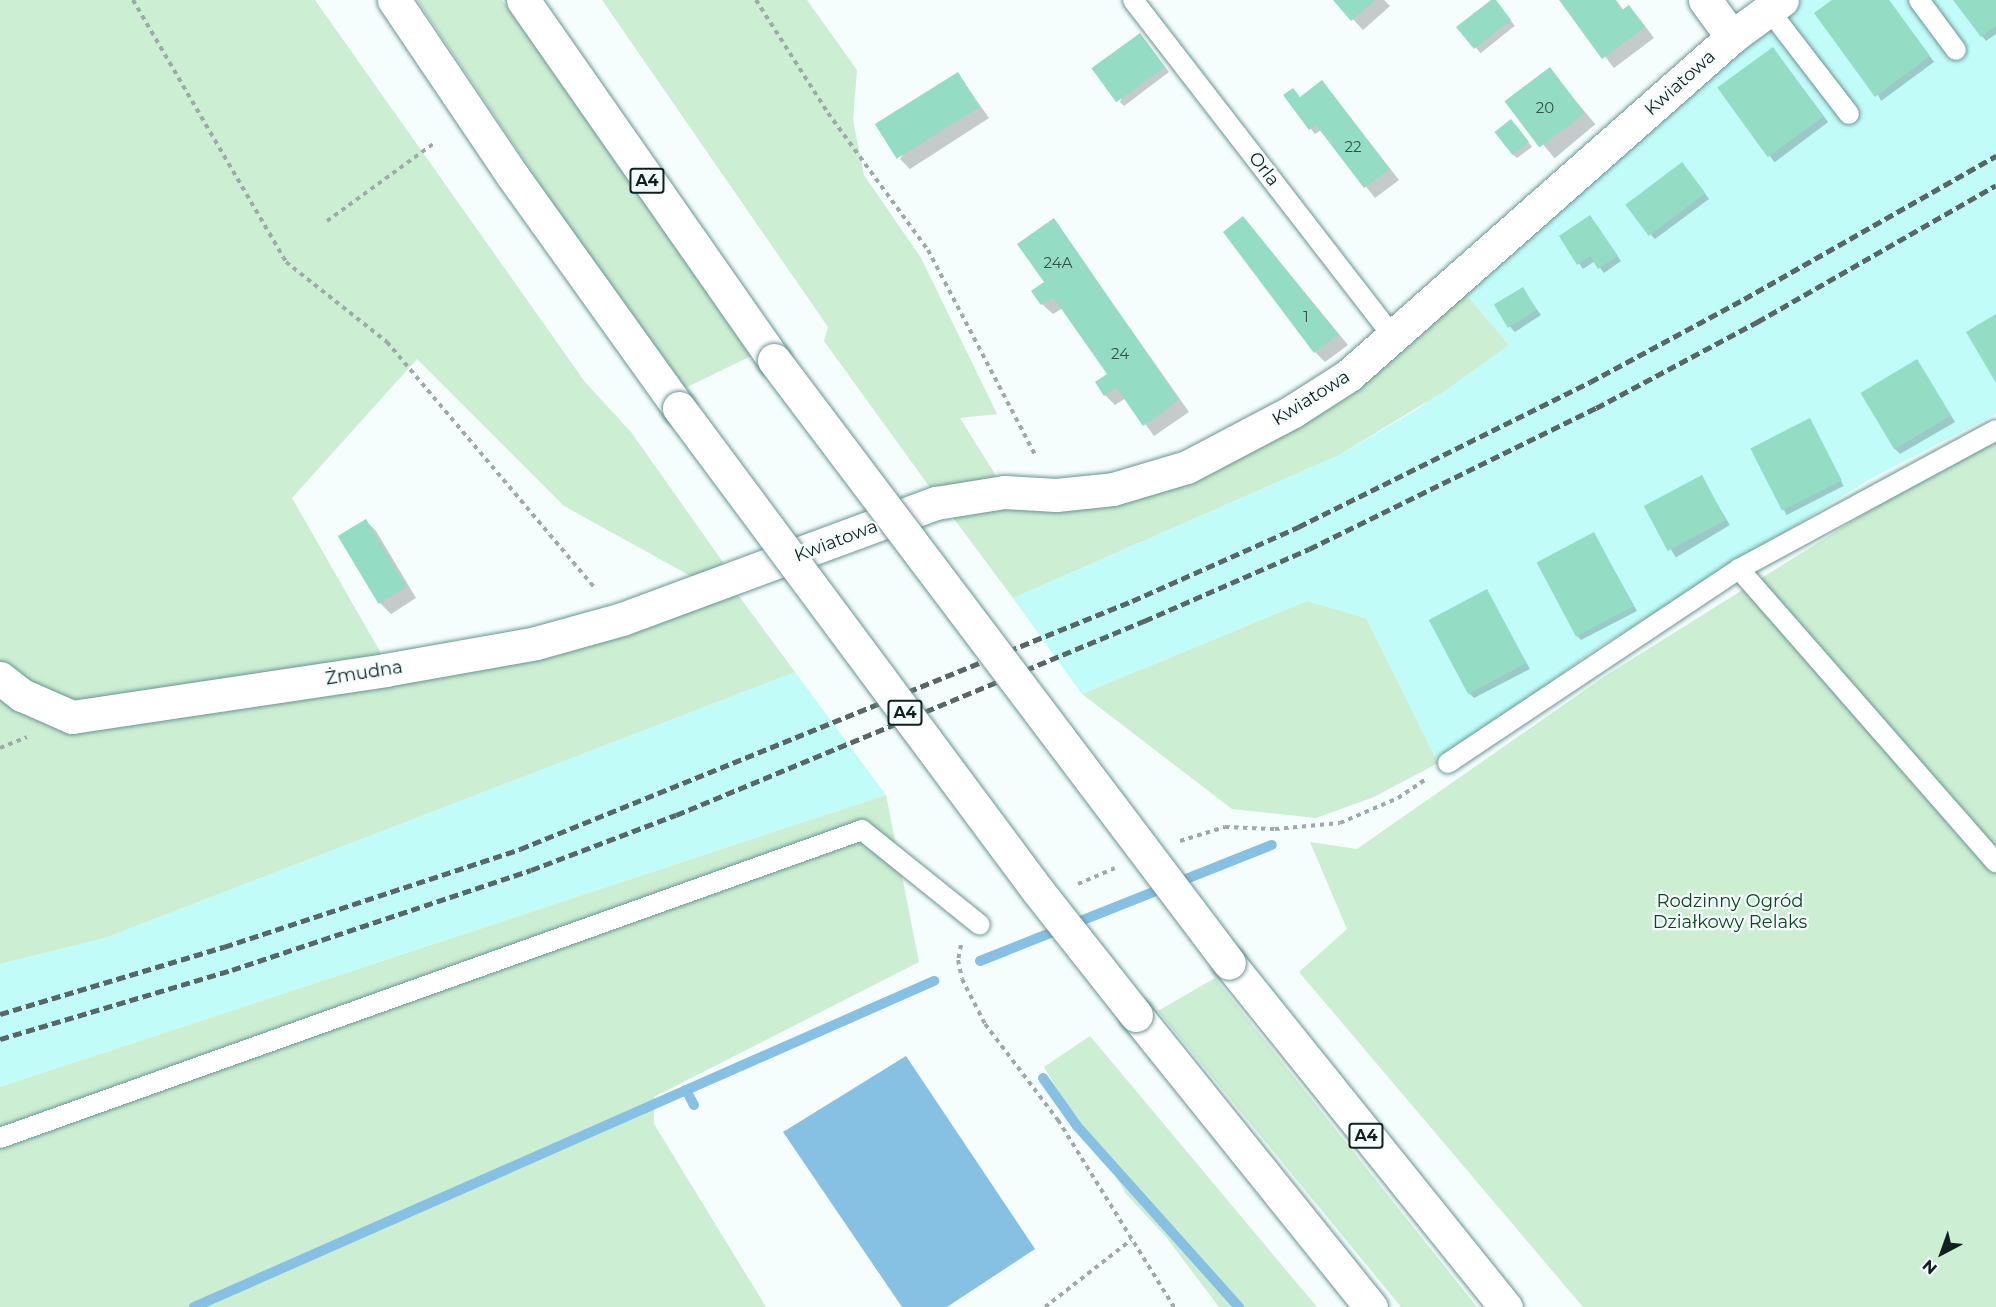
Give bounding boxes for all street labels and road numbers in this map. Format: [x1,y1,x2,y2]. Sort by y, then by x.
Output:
street label: Kwiatowa [1640,46,1720,120]
street label: Orla [1244,148,1284,190]
road number: A4 [629,168,665,194]
street label: Kwiatowa [1268,366,1354,430]
street label: Kwiatowa [791,515,881,567]
street label: Żmudna [324,656,404,690]
road number: A4 [887,700,923,726]
road number: A4 [1348,1123,1384,1149]

